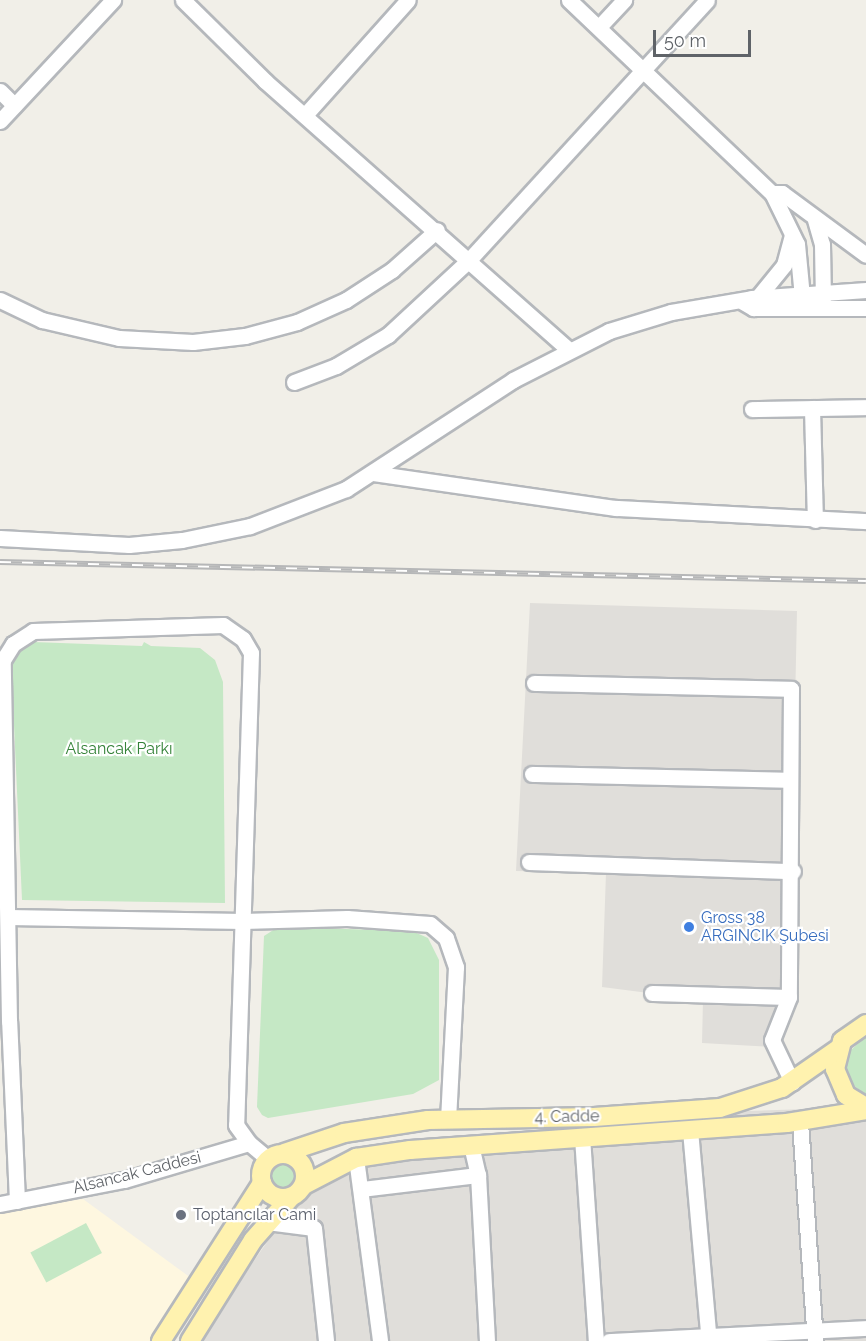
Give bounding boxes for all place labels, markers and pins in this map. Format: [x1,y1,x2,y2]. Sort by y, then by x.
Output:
place label: Gross 38 ARGINCIK Şubesi [701,908,829,946]
marker: Gross 38 ARGINCIK Şubesi [682,920,696,934]
place label: Toptancılar Cami [193,1205,317,1225]
marker: Toptancılar Cami [174,1208,188,1222]

